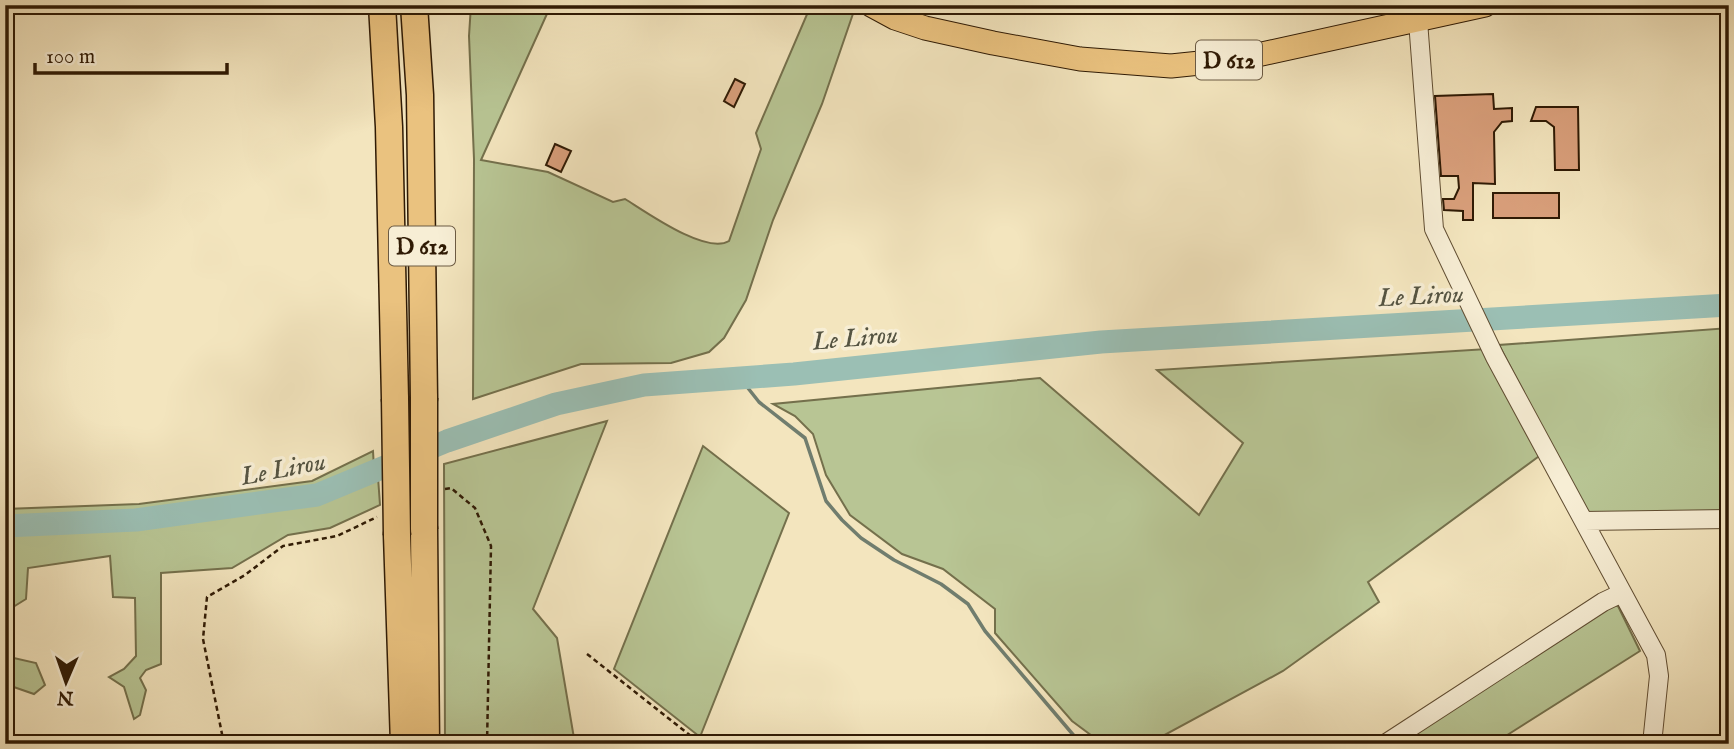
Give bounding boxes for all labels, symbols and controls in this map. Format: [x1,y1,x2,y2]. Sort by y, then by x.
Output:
scale bar [35,32,228,76]
road number: D 612 [1196,40,1262,80]
text: 100 m [46,44,95,71]
road number: D 612 [389,227,455,266]
water label: Le Lirou [1376,278,1465,315]
water label: Le Lirou [810,318,899,359]
water label: Le Lirou [237,445,329,494]
north arrow [32,648,102,718]
text: N [56,685,75,709]

